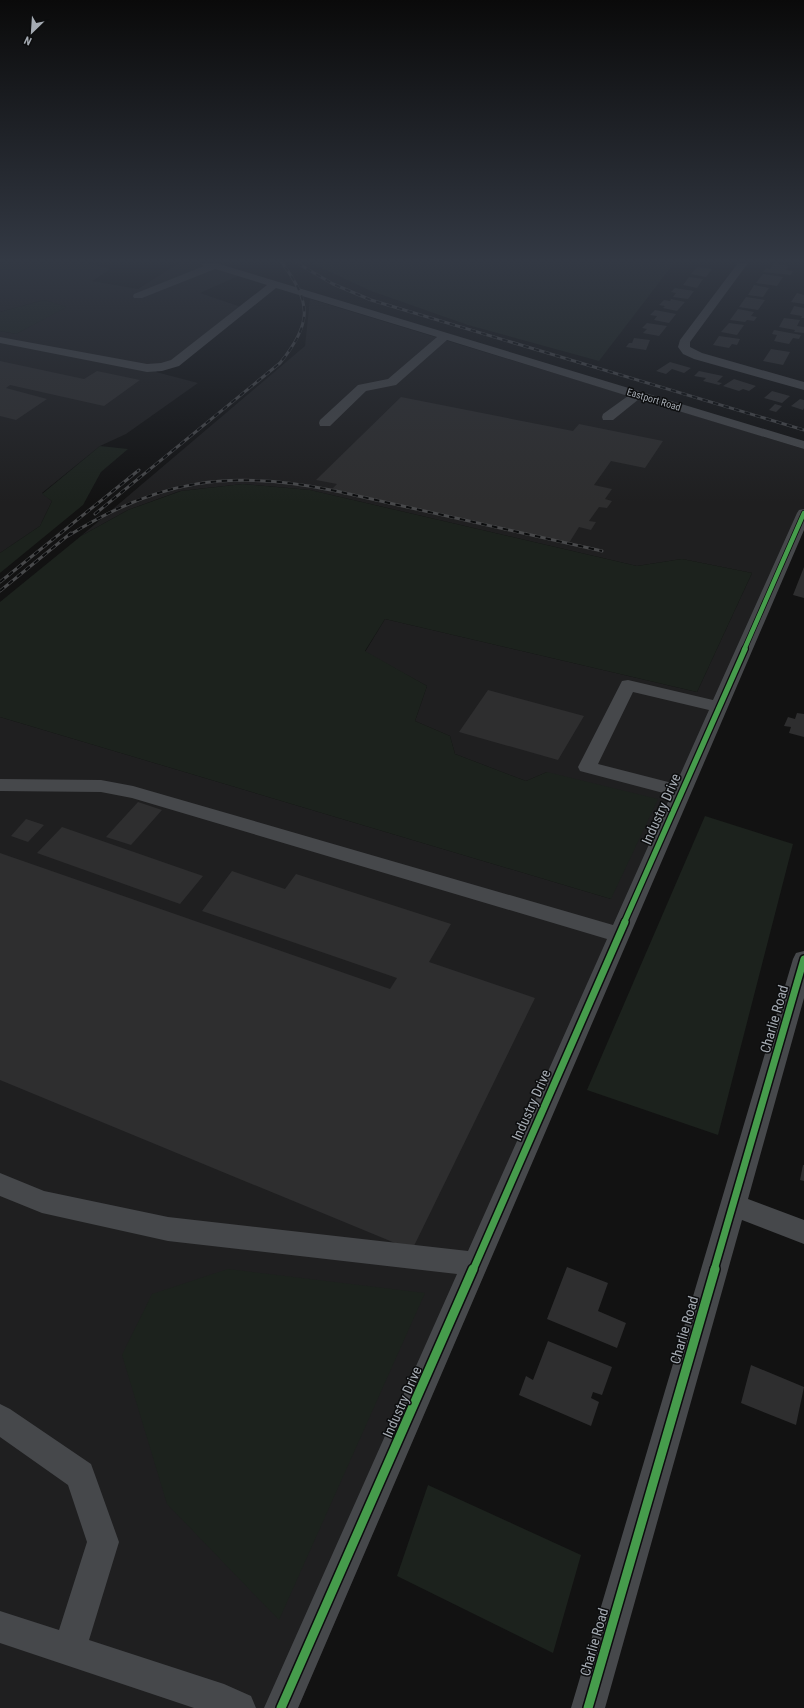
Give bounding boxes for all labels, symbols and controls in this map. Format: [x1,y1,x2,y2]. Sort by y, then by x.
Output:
north arrow [12,12,52,52]
text: N [22,33,34,48]
street label: Eastport Road [626,386,682,413]
street label: Industry Drive [638,771,684,847]
street label: Charlie Road [757,983,791,1055]
street label: Industry Drive [508,1067,554,1143]
street label: Charlie Road [667,1294,701,1366]
street label: Industry Drive [379,1364,425,1440]
street label: Charlie Road [577,1606,611,1678]

